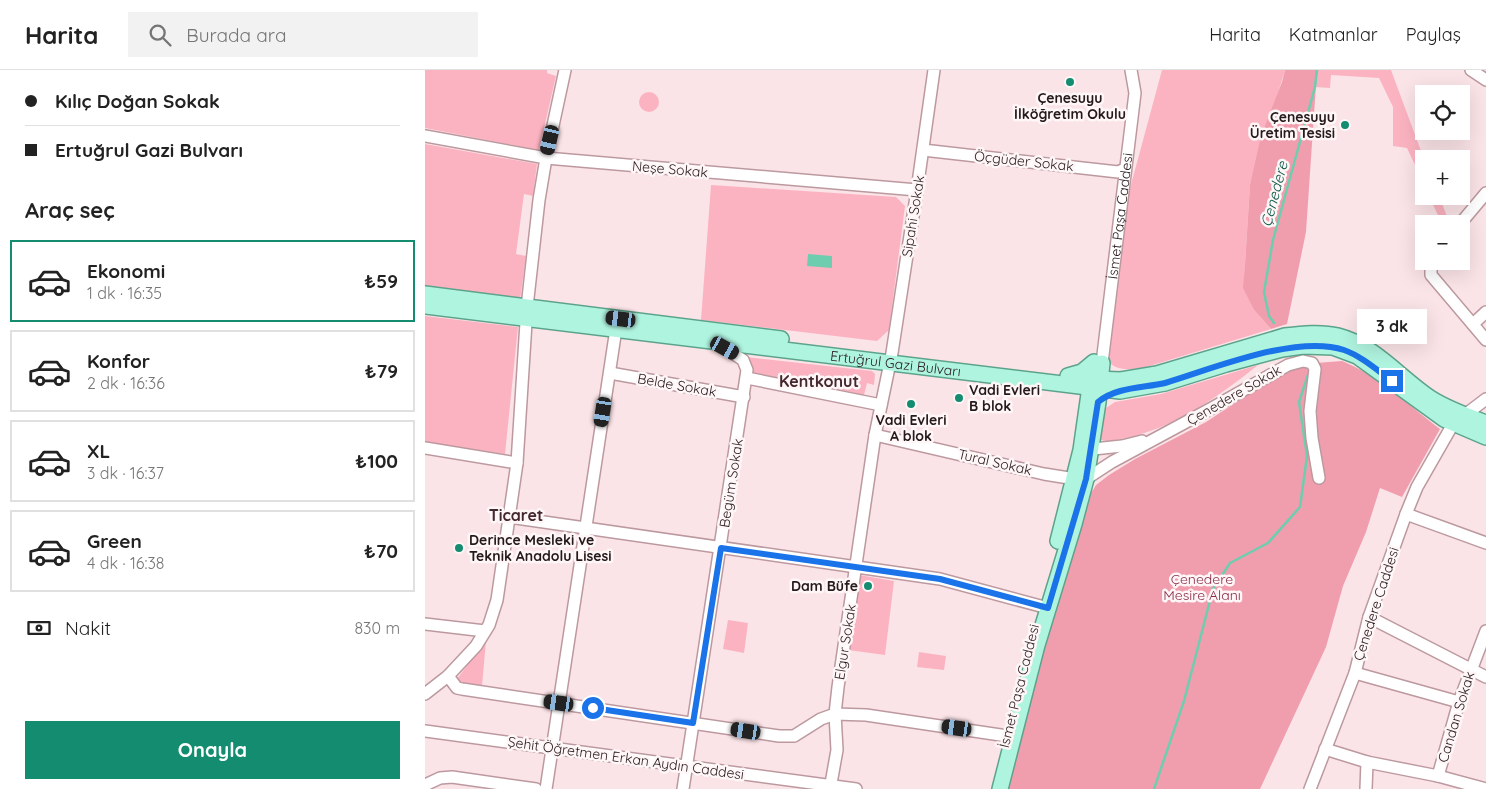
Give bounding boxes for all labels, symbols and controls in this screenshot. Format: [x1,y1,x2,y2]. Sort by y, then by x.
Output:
search box [128,12,478,57]
text: Harita [25,20,98,50]
icon: search [146,21,174,49]
text: Burada ara [186,23,286,47]
text: Harita [1209,23,1261,46]
text: Katmanlar [1289,23,1378,46]
text: Paylaş [1406,23,1461,46]
marker: Çenesuyu İlköğretim Okulu [1064,76,1076,88]
map controls [1415,85,1470,270]
button: locate [1415,85,1470,140]
text: Kılıç Doğan Sokak [55,89,220,113]
place label: Çenesuyu İlköğretim Okulu [1014,89,1126,123]
place label: Çenesuyu Üretim Tesisi [1250,108,1335,142]
marker: Çenesuyu Üretim Tesisi [1339,119,1351,131]
car [539,124,560,156]
text: Ertuğrul Gazi Bulvarı [55,138,243,162]
street label: Öçgüder Sokak [973,147,1075,175]
button: + [1415,150,1470,205]
street label: İsmet Paşa Caddesi [1103,152,1137,280]
street label: Neşe Sokak [631,157,709,181]
water label: Çenedere [1256,159,1292,229]
street label: Sipahi Sokak [898,174,928,258]
text: Araç seç [25,196,115,224]
button: − [1415,215,1470,270]
icon: car [27,259,72,304]
text: Ekonomi [87,259,165,283]
text: ₺59 [364,269,398,293]
text: 1 dk · 16:35 [87,283,162,303]
callout: 3 dk [1357,308,1427,344]
car [605,310,636,328]
text: 3 dk [1376,316,1408,336]
car [708,334,741,362]
street label: Ertuğrul Gazi Bulvarı [829,347,962,380]
icon: car [27,349,72,394]
text: Konfor [87,349,150,373]
text: ₺79 [365,359,398,383]
street label: Çenedere Sokak [1184,361,1284,429]
street label: Belde Sokak [636,369,718,401]
route end [1381,370,1403,392]
district label: Kentkonut [779,371,859,391]
text: 2 dk · 16:36 [87,373,165,393]
place label: Vadi Evleri B blok [969,381,1040,415]
marker: Vadi Evleri B blok [953,392,965,404]
car [593,396,612,428]
marker: Vadi Evleri A blok [905,398,917,410]
place label: Vadi Evleri A blok [875,411,947,445]
street label: Begüm Sokak [715,437,747,529]
icon: car [27,439,72,484]
text: XL [87,439,110,463]
street label: Tural Sokak [956,445,1034,479]
text: ₺100 [355,449,398,473]
text: 3 dk · 16:37 [87,463,164,483]
district label: Ticaret [489,505,543,525]
icon: car [27,529,72,574]
text: Green [87,529,142,553]
place label: Derince Mesleki ve Teknik Anadolu Lisesi [469,531,612,565]
text: ₺70 [364,539,398,563]
marker: Derince Mesleki ve Teknik Anadolu Lisesi [453,542,465,554]
street label: Çenedere Caddesi [1349,545,1403,663]
text: 4 dk · 16:38 [87,553,164,573]
park label: Çenedere Mesire Alanı [1163,570,1241,604]
place label: Dam Büfe [791,577,858,595]
marker: Dam Büfe [862,580,874,592]
street label: Elgur Sokak [830,603,860,681]
icon: cash [25,614,53,642]
text: Nakit [65,616,111,640]
text: 830 m [354,618,400,638]
street label: İsmet Paşa Caddesi [995,622,1043,750]
street label: Candan Sokak [1434,669,1478,765]
car [543,693,574,713]
route start [582,697,604,719]
car [941,718,972,738]
button: Onayla [25,721,400,779]
car [730,721,761,741]
street label: Şehit Öğretmen Erkan Aydın Caddesi [507,733,745,783]

